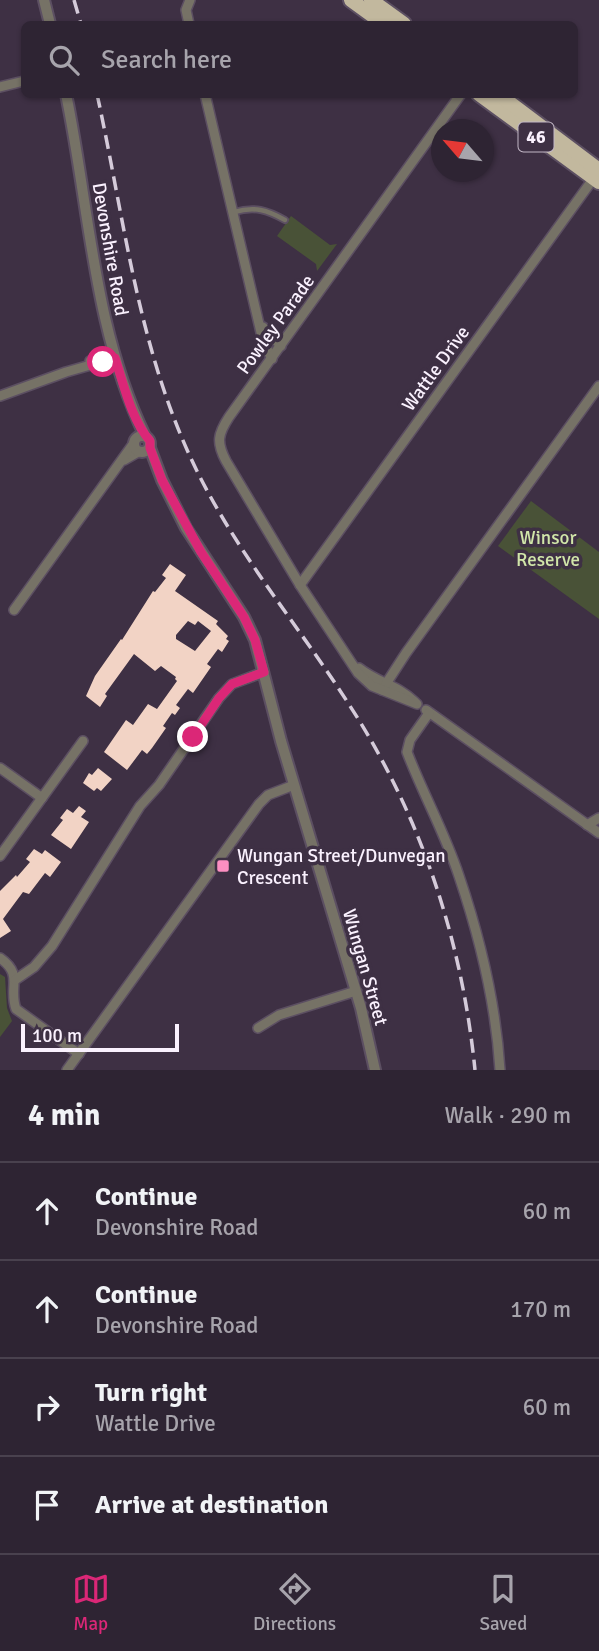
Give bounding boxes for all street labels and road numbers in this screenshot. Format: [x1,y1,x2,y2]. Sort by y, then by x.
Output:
road number: 46 [518,122,554,152]
street label: Devonshire Road [86,181,134,318]
street label: Powley Parade [232,270,320,379]
street label: Wattle Drive [397,321,475,416]
street label: Wungan Street [337,906,393,1029]

